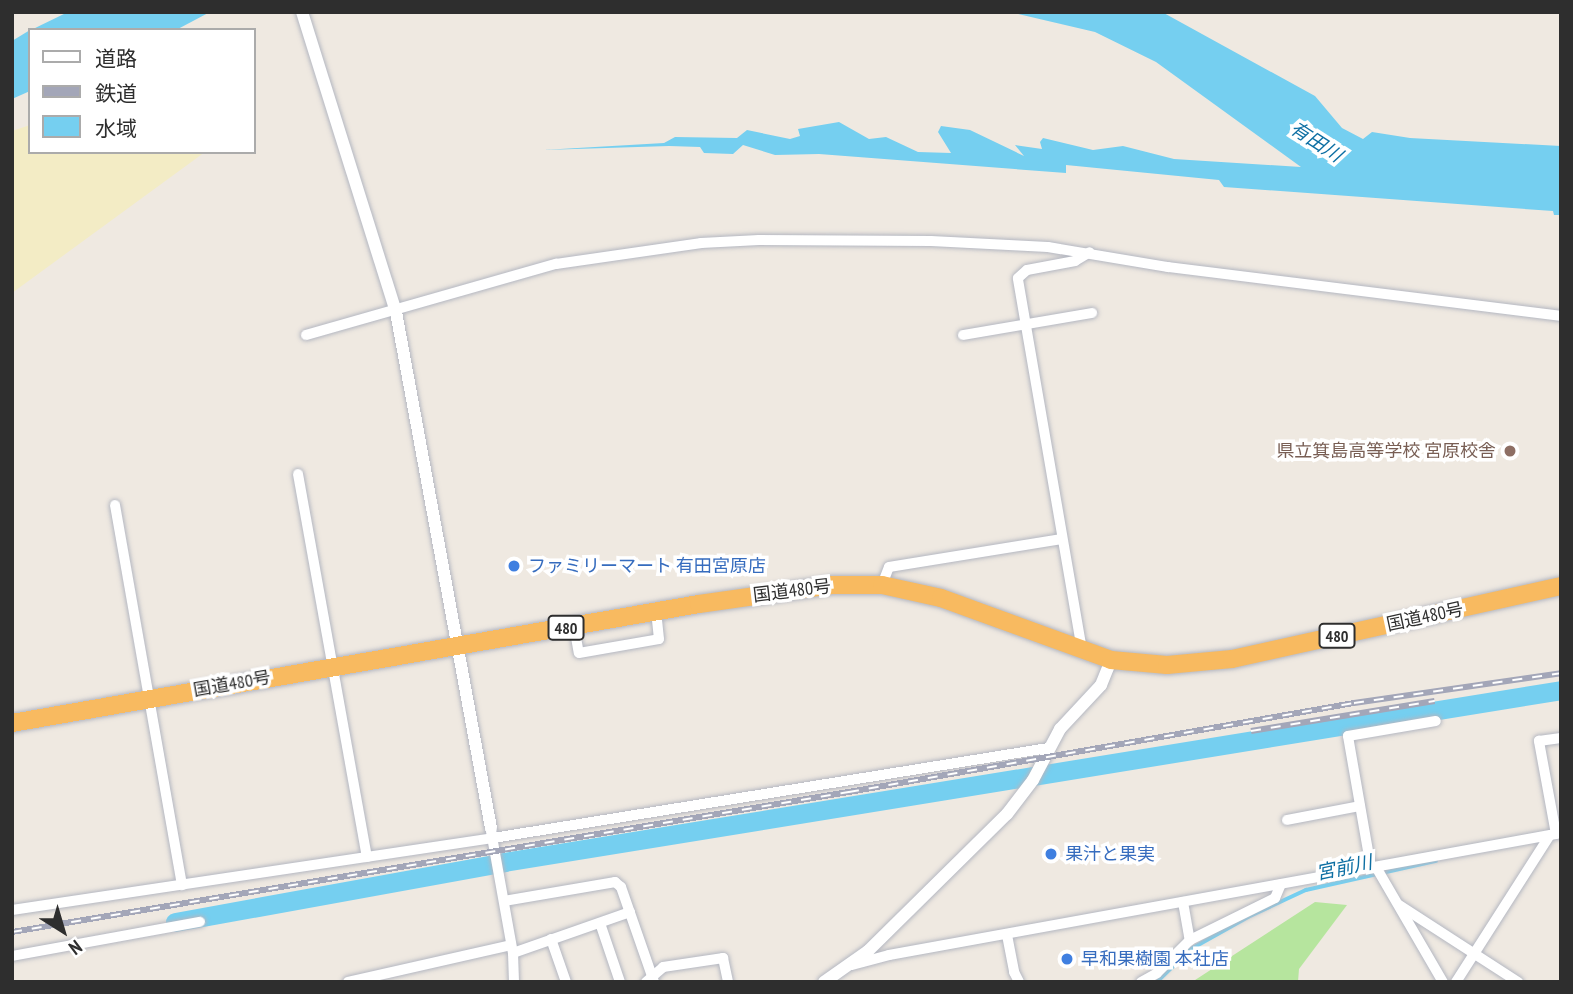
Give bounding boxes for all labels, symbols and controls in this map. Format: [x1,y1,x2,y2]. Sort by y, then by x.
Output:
legend [28,28,256,154]
text: 道路 [95,45,137,72]
text: 鉄道 [95,80,137,107]
text: 水域 [95,115,137,142]
water label: 有田川 [1286,117,1346,167]
place label: 県立箕島高等学校 宮原校舎 [1276,440,1496,462]
marker: 県立箕島高等学校 宮原校舎 [1502,443,1518,459]
place label: ファミリーマート 有田宮原店 [528,555,766,577]
marker: ファミリーマート 有田宮原店 [506,558,522,574]
street label: 国道480号 [752,576,832,606]
street label: 国道480号 [1384,598,1466,636]
road number: 480 [547,615,585,640]
road number: 480 [1318,624,1356,649]
street label: 国道480号 [192,667,272,701]
place label: 果汁と果実 [1065,843,1155,865]
marker: 果汁と果実 [1043,846,1059,862]
water label: 宮前川 [1314,851,1374,885]
north arrow [28,896,98,966]
text: N [64,935,87,960]
place label: 早和果樹園 本社店 [1081,948,1229,970]
marker: 早和果樹園 本社店 [1059,951,1075,967]

